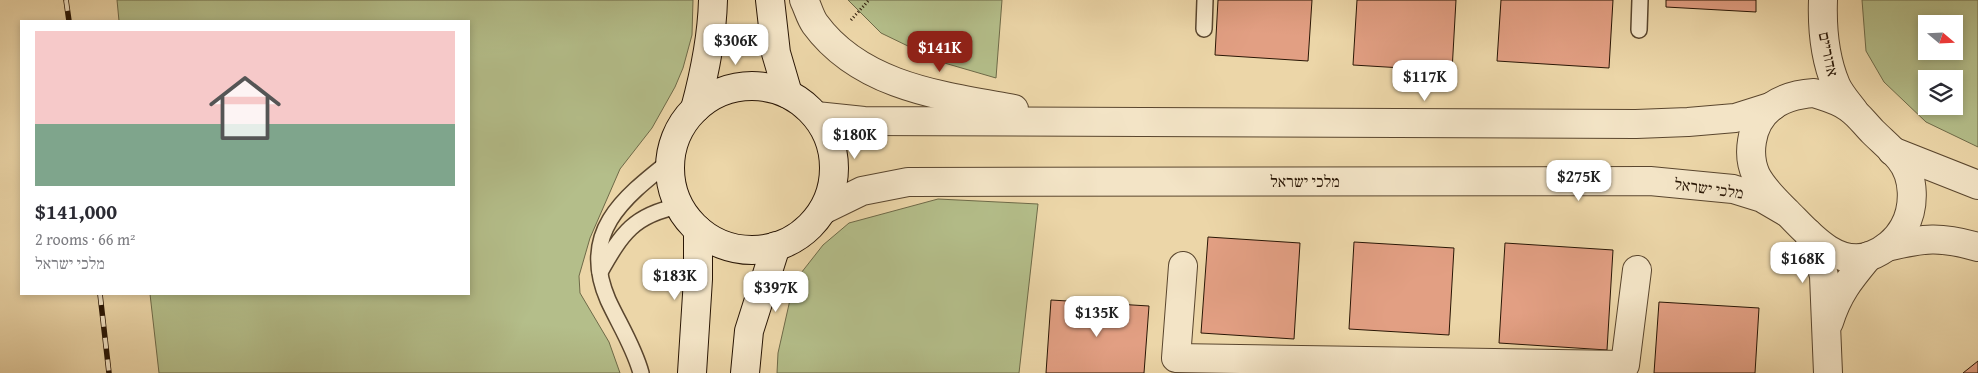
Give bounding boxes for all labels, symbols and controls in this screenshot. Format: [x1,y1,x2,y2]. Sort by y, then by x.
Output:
north arrow [1918,15,1962,60]
map controls [1918,15,1963,115]
pin: $306K [701,23,771,66]
text: $306K [714,28,758,52]
street label: אדוריים [1813,29,1845,79]
pin: $141K [905,30,975,73]
text: $141K [918,35,962,59]
pin: $117K [1390,59,1460,102]
icon: home [200,63,290,153]
text: $117K [1403,64,1447,88]
button: layers [1918,70,1963,115]
pin: $180K [820,118,890,160]
text: $180K [833,122,877,146]
pin: $275K [1544,160,1614,202]
text: $275K [1557,164,1601,188]
street label: מלכי ישראל [1270,169,1340,193]
street label: מלכי ישראל [1673,171,1745,205]
text: $141,000 [35,196,117,227]
text: 2 rooms · 66 m² [35,227,135,251]
pin: $168K [1768,242,1838,284]
text: $168K [1781,246,1825,270]
text: מלכי ישראל [35,251,105,275]
pin: $183K [640,258,710,301]
text: $183K [653,263,697,287]
pin: $397K [741,270,811,313]
text: $397K [754,275,798,299]
pin: $135K [1062,296,1132,338]
text: $135K [1075,300,1119,324]

